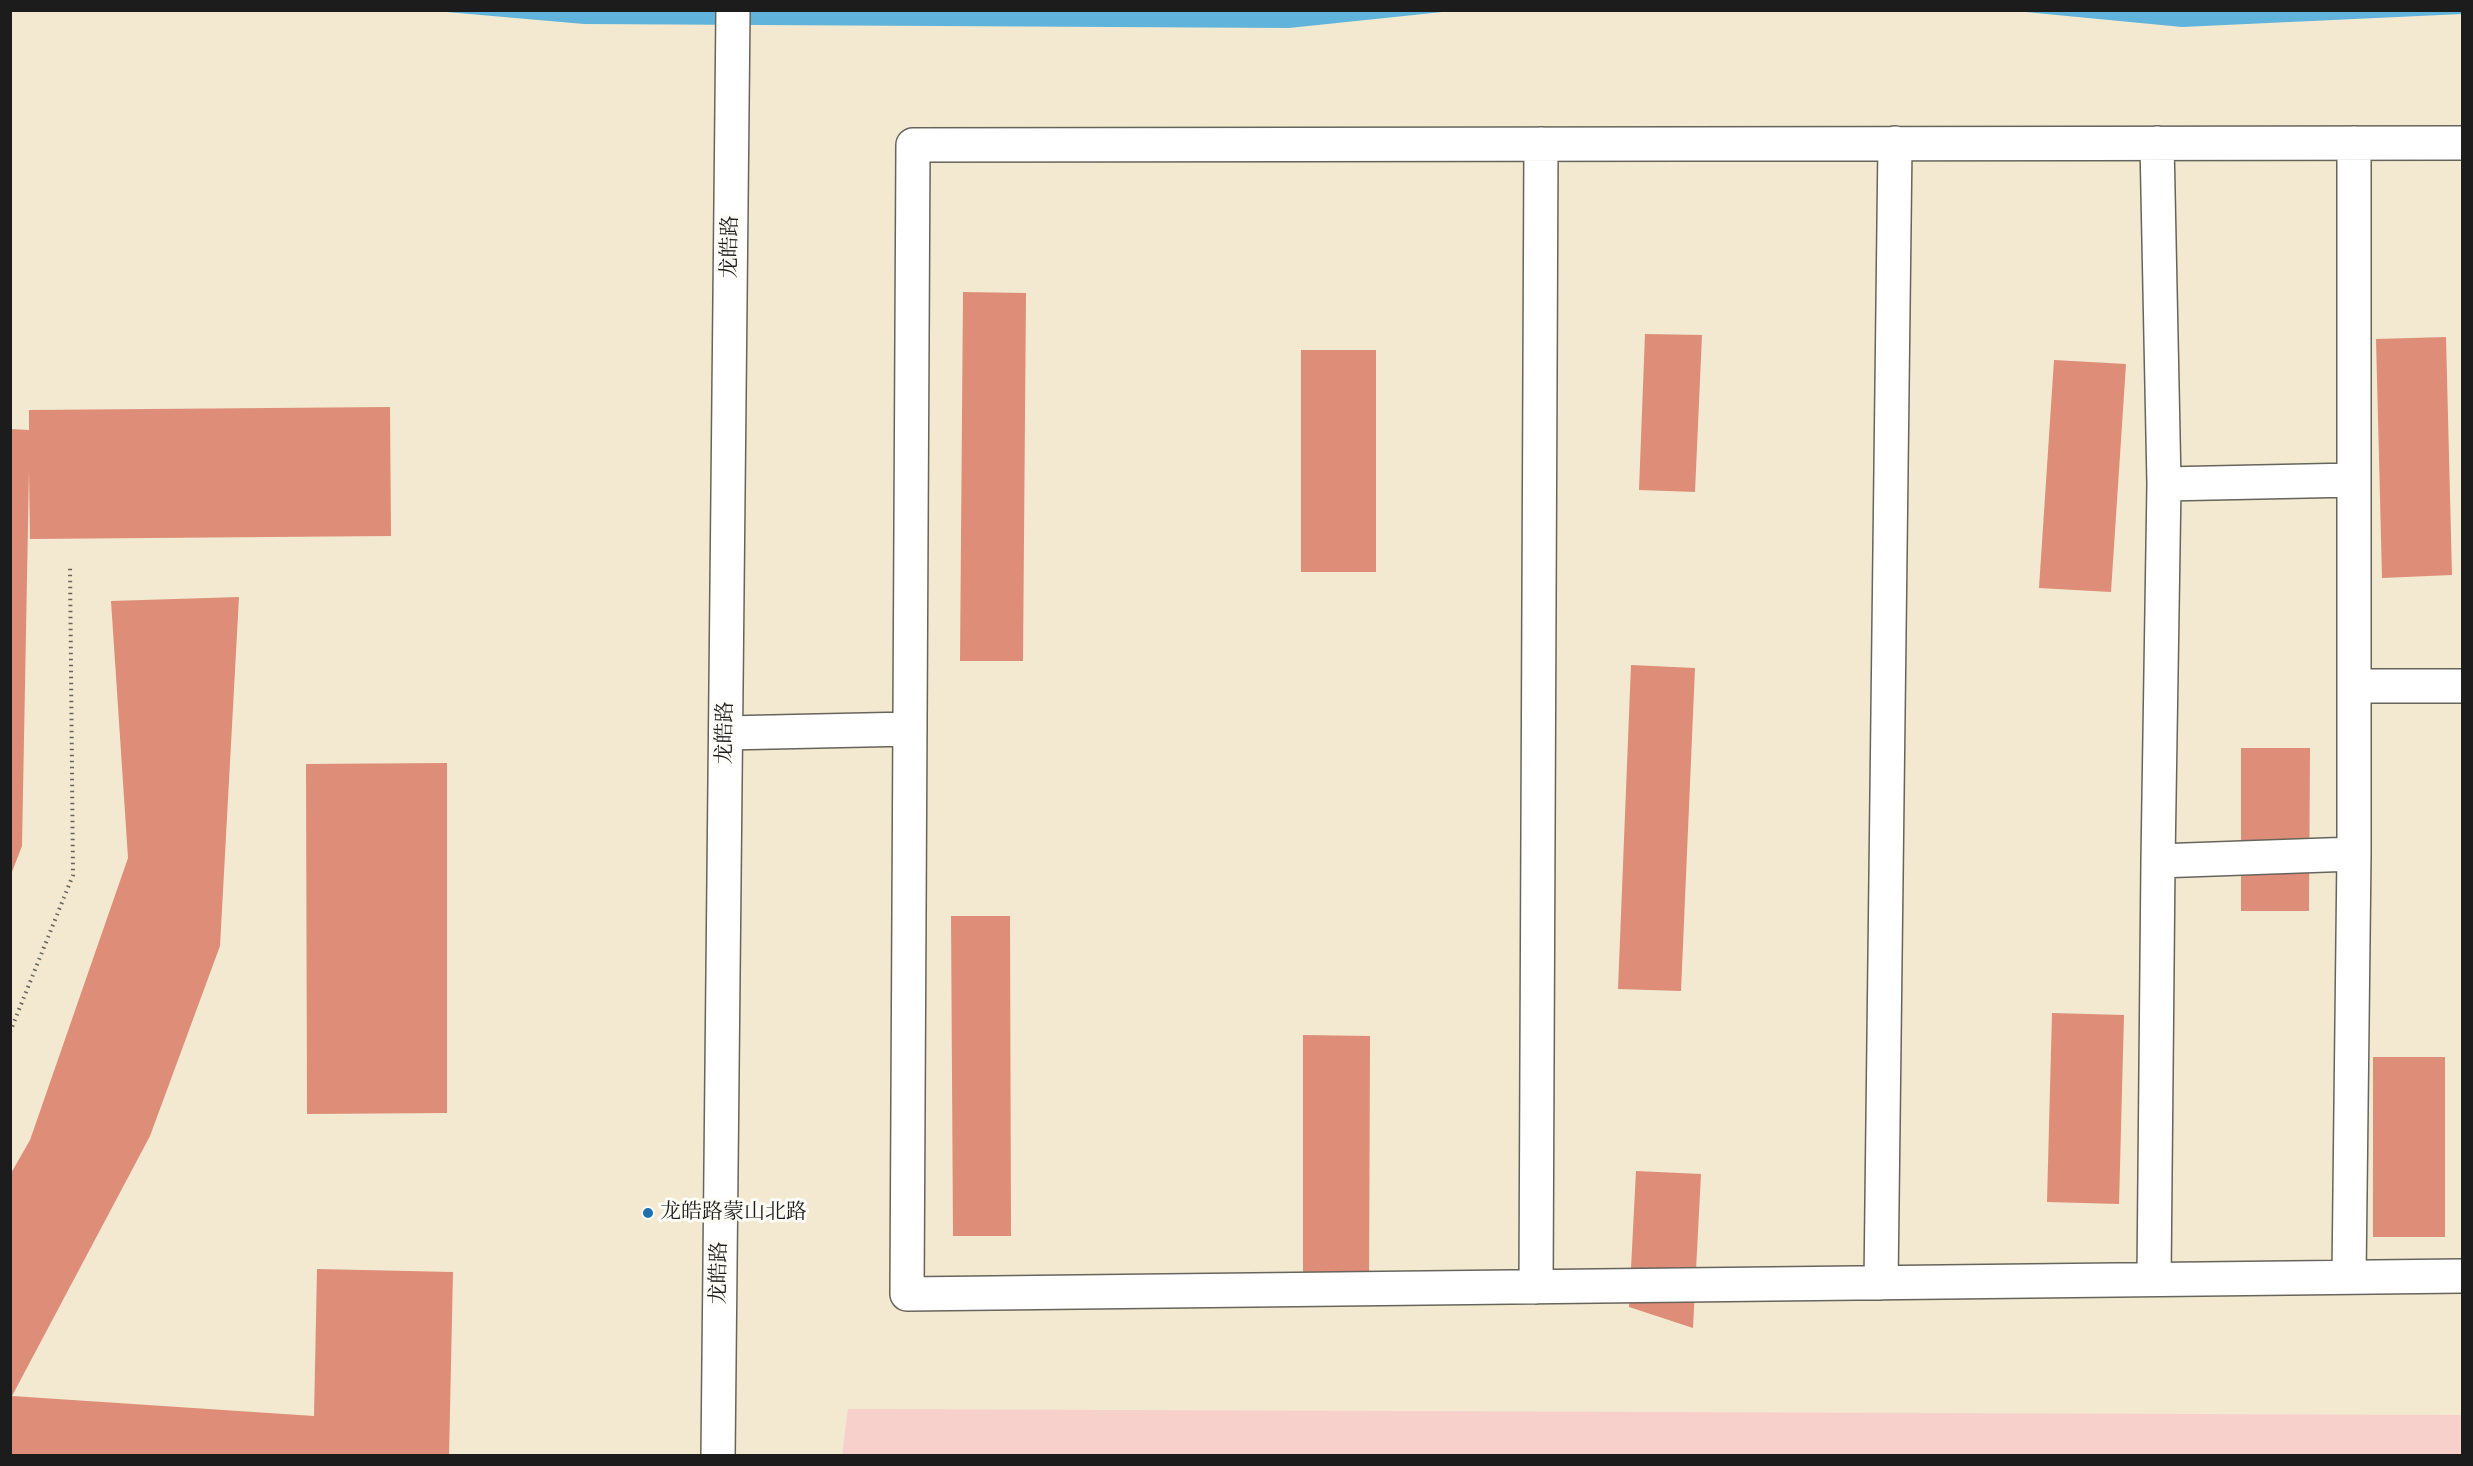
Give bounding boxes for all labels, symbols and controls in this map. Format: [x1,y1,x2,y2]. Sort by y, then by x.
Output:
street label: 龙皓路 [718,215,744,279]
street label: 龙皓路 [713,701,739,765]
place label: 龙皓路蒙山北路 [660,1200,807,1226]
marker: 龙皓路蒙山北路 [641,1206,655,1220]
street label: 龙皓路 [707,1241,733,1305]

